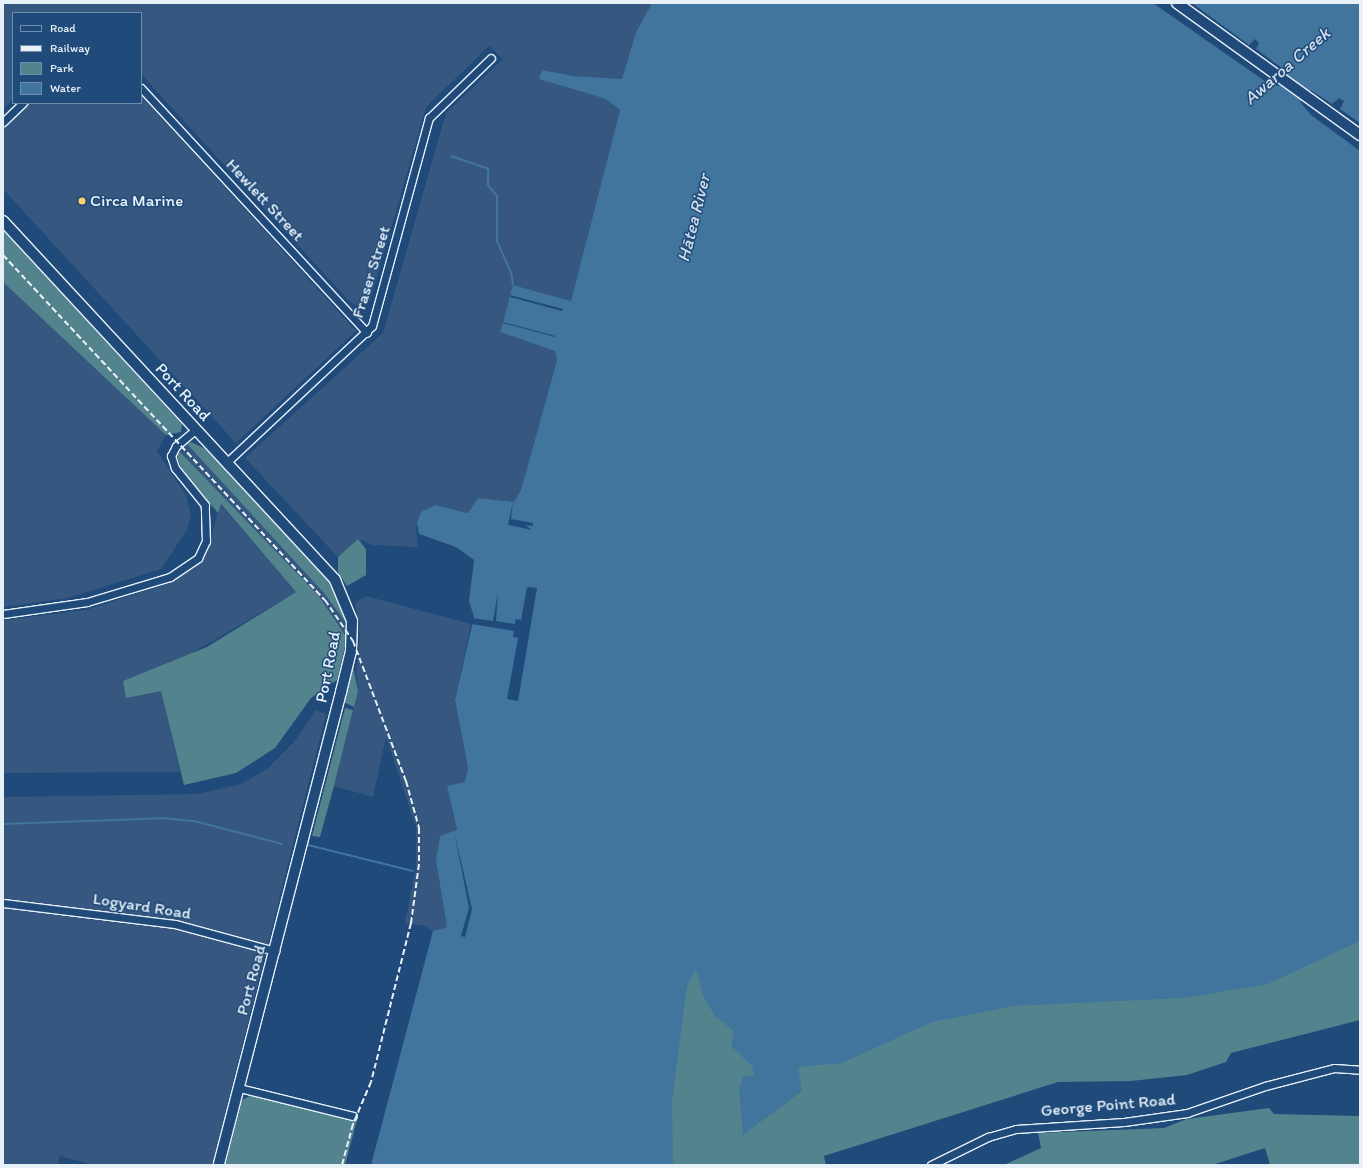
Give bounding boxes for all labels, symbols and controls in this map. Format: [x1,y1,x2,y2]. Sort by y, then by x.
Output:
legend [12,12,142,104]
text: Road [50,21,76,35]
water label: Awaroa Creek [1240,23,1334,109]
text: Railway [50,41,90,55]
text: Park [50,61,74,75]
text: Water [50,81,81,95]
street label: Hewlett Street [222,155,308,245]
water label: Hātea River [673,172,715,264]
place label: Circa Marine [90,191,183,211]
marker: Circa Marine [77,196,87,206]
street label: Fraser Street [347,223,395,321]
street label: Port Road [151,359,215,425]
street label: Port Road [311,630,345,704]
street label: Logyard Road [92,888,192,924]
street label: Port Road [232,943,270,1017]
street label: George Point Road [1040,1089,1176,1121]

